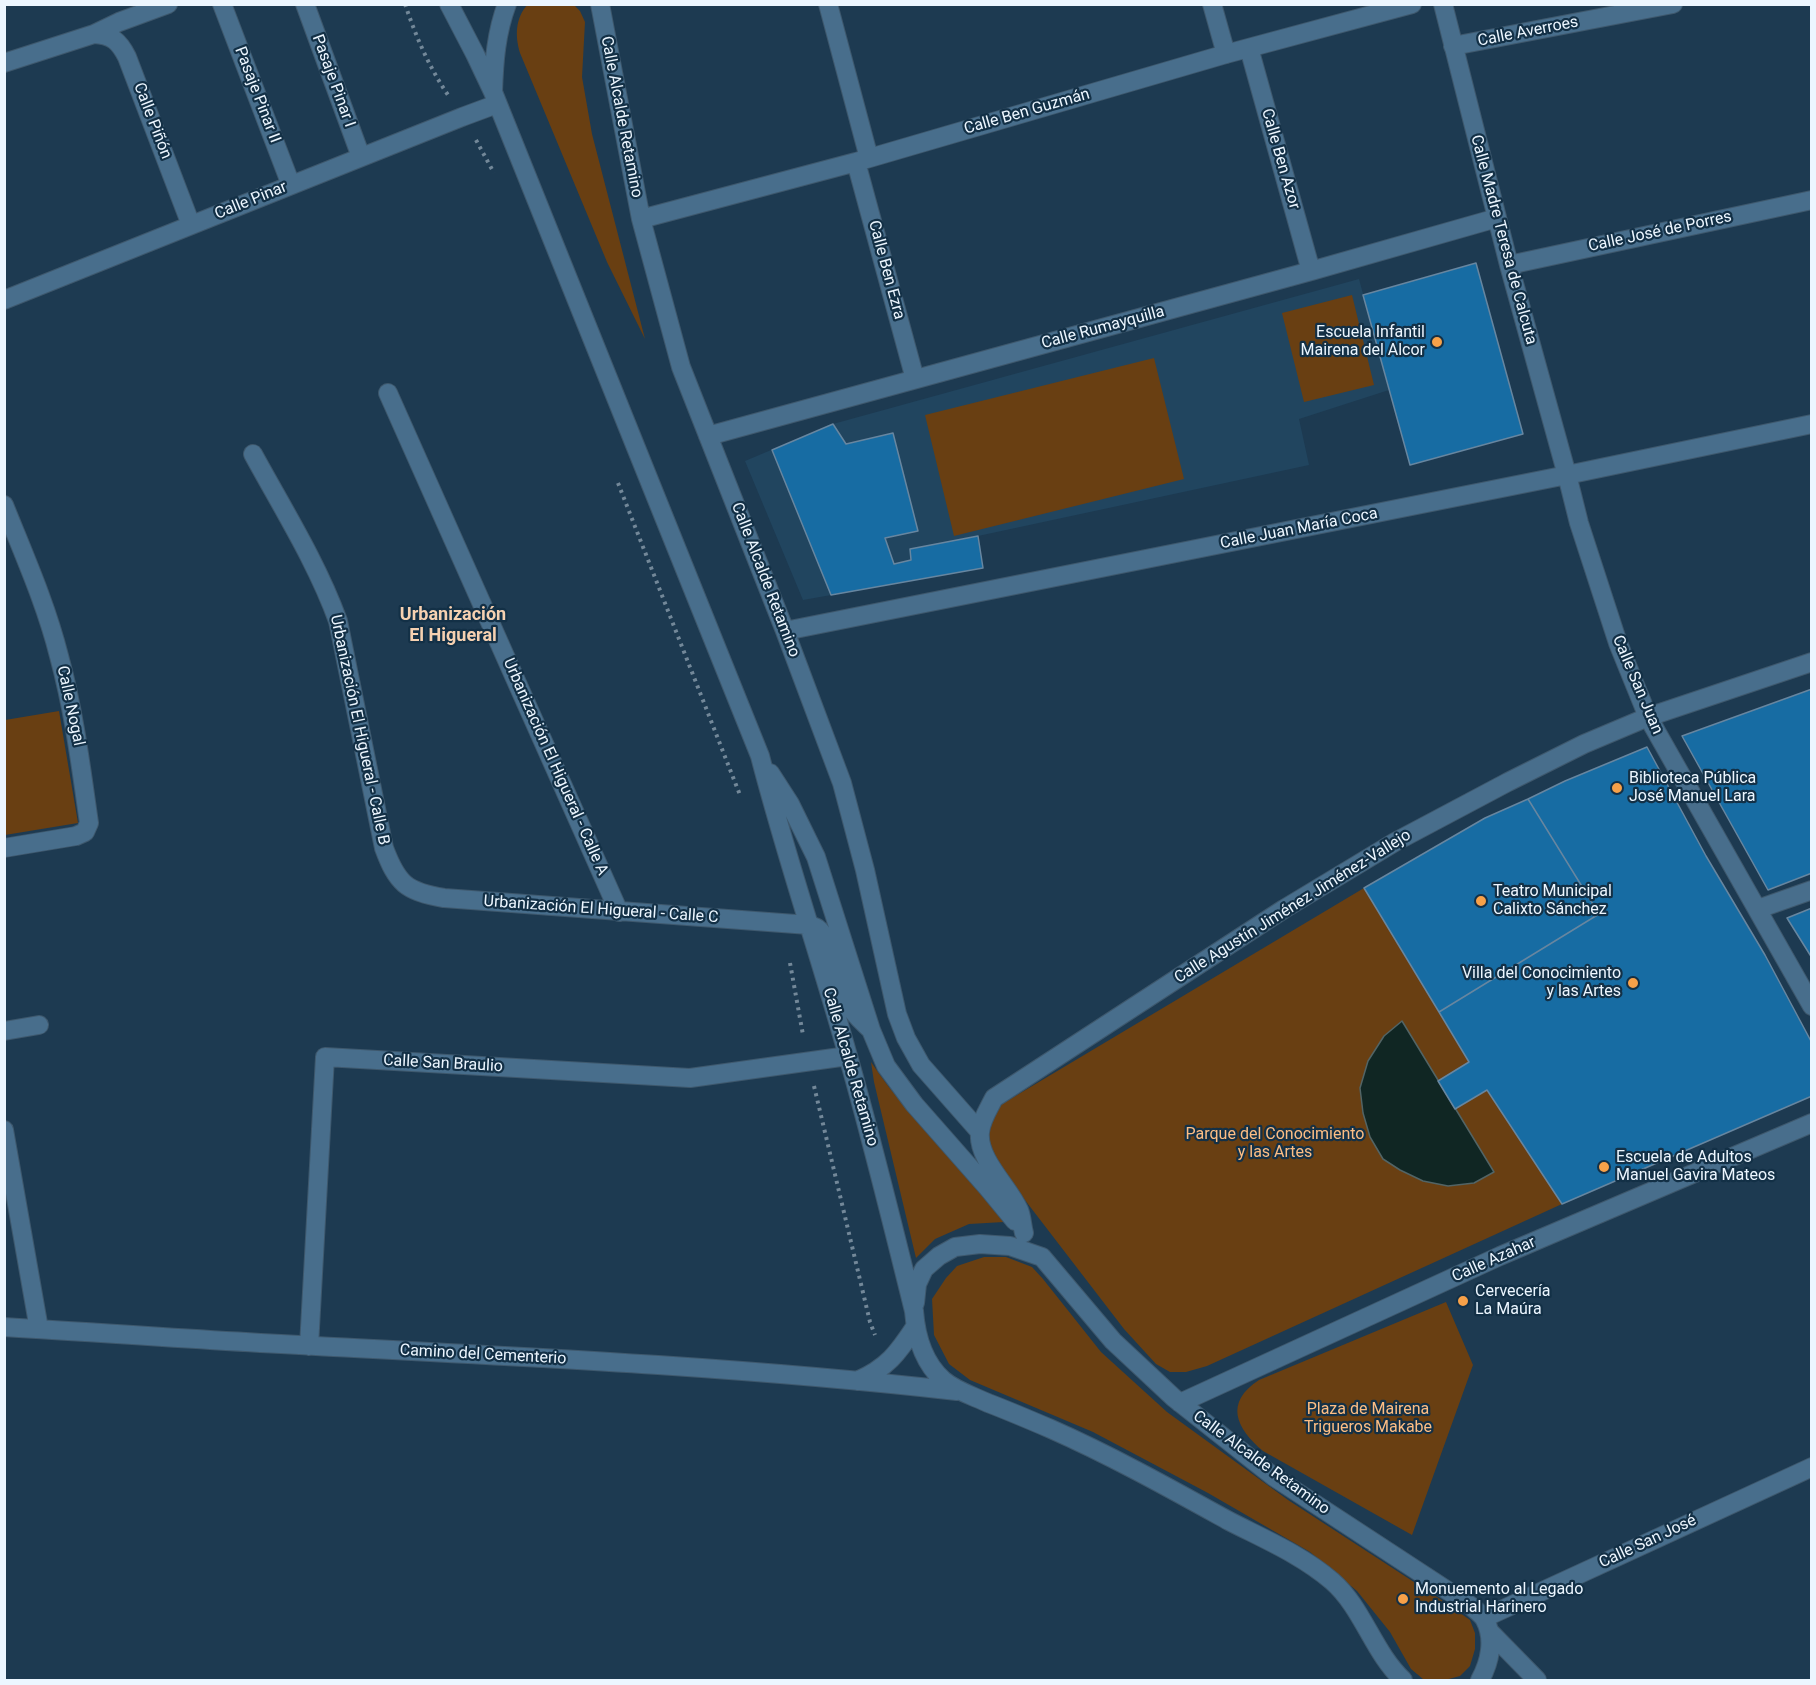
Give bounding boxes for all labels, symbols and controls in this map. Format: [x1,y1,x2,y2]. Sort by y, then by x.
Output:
street label: Calle Averroes [1476,13,1580,51]
street label: Pasaje Pinar I [307,32,359,130]
street label: Calle Alcalde Retamino [596,35,646,199]
street label: Pasaje Pinar II [230,44,284,146]
street label: Calle Piñón [129,80,175,162]
street label: Calle Ben Guzmán [962,85,1092,139]
street label: Calle Ben Azor [1257,107,1303,211]
street label: Calle Madre Teresa de Calcuta [1466,133,1540,347]
street label: Calle Pinar [212,178,290,224]
street label: Calle José de Porres [1587,207,1733,257]
street label: Calle Ben Ezra [864,219,908,321]
street label: Calle Rumayquilla [1039,302,1167,354]
place label: Escuela Infantil Mairena del Alcor [1301,323,1425,361]
marker: Escuela Infantil Mairena del Alcor [1430,335,1444,349]
street label: Calle Alcalde Retamino [727,500,803,660]
street label: Calle Juan María Coca [1219,504,1379,554]
district label: Urbanización El Higueral [400,604,506,646]
street label: Urbanización El Higueral - Calle B [325,613,393,847]
street label: Calle San Juan [1608,633,1666,737]
street label: Urbanización El Higueral - Calle A [498,656,612,878]
street label: Calle Nogal [52,664,88,748]
place label: Biblioteca Pública José Manuel Lara [1629,769,1756,807]
marker: Biblioteca Pública José Manuel Lara [1610,781,1624,795]
street label: Calle Agustín Jiménez Jiménez-Vallejo [1171,826,1415,988]
place label: Teatro Municipal Calixto Sánchez [1493,882,1612,920]
street label: Urbanización El Higueral - Calle C [483,892,719,928]
marker: Teatro Municipal Calixto Sánchez [1474,894,1488,908]
place label: Villa del Conocimiento y las Artes [1462,964,1621,1002]
marker: Villa del Conocimiento y las Artes [1626,976,1640,990]
street label: Calle Alcalde Retamino [818,985,882,1149]
street label: Calle San Braulio [383,1051,503,1077]
park label: Parque del Conocimiento y las Artes [1186,1125,1364,1163]
place label: Escuela de Adultos Manuel Gavira Mateos [1616,1148,1775,1186]
marker: Escuela de Adultos Manuel Gavira Mateos [1597,1160,1611,1174]
street label: Calle Azahar [1449,1233,1539,1287]
place label: Cervecería La Maúra [1475,1282,1551,1320]
marker: Cervecería La Maúra [1456,1294,1470,1308]
street label: Camino del Cementerio [399,1341,567,1369]
park label: Plaza de Mairena Trigueros Makabe [1304,1400,1432,1438]
street label: Calle Alcalde Retamino [1189,1407,1333,1519]
street label: Calle San José [1596,1511,1700,1573]
place label: Monuemento al Legado Industrial Harinero [1415,1580,1583,1618]
marker: Monuemento al Legado Industrial Harinero [1396,1592,1410,1606]

